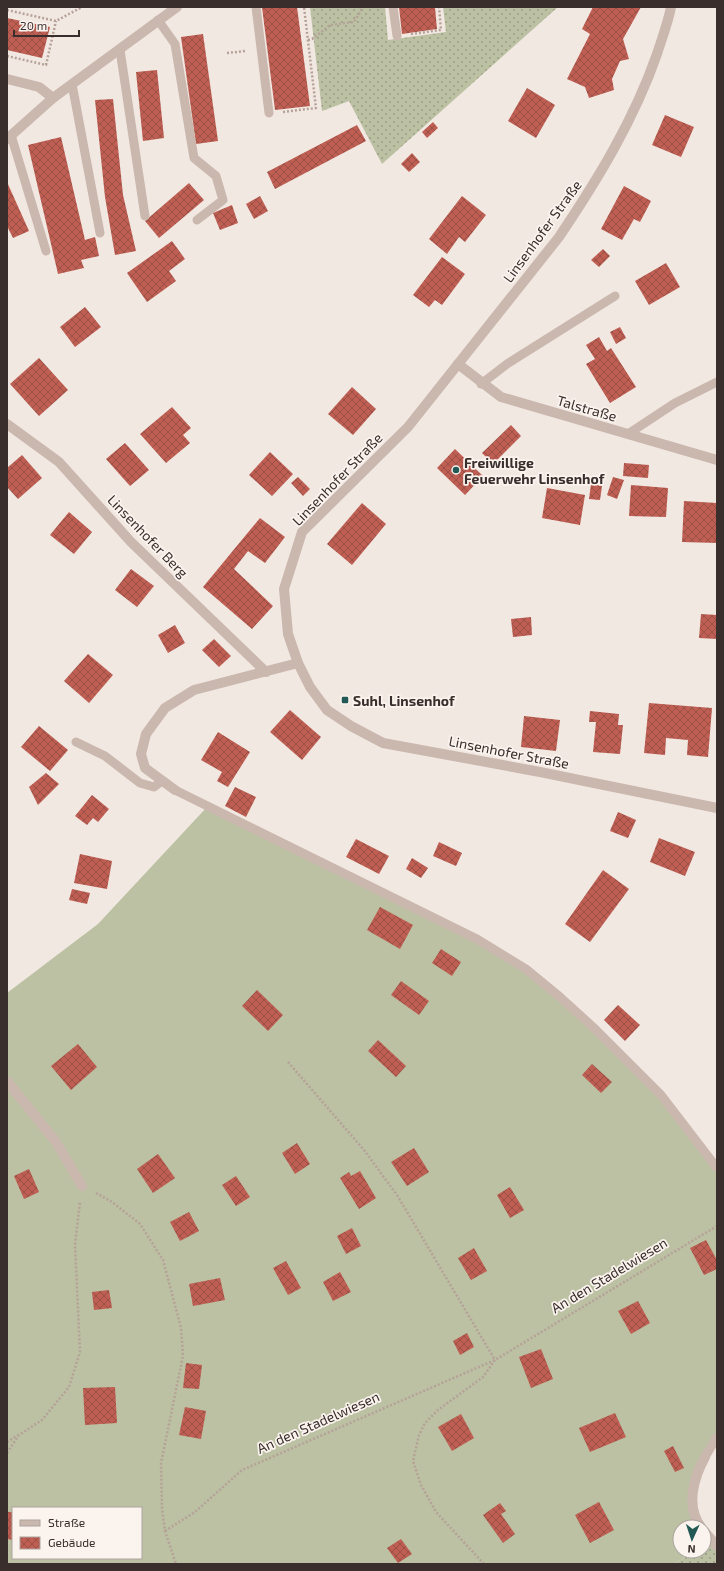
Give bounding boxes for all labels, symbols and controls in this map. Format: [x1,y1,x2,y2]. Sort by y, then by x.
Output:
scale bar [14,12,79,38]
text: 20 m [20,18,47,32]
street label: Linsenhofer Straße [499,177,585,285]
street label: Talstraße [555,391,619,425]
street label: Linsenhofer Straße [288,429,386,529]
place label: Freiwillige Feuerwehr Linsenhof [464,454,605,487]
marker: Freiwillige Feuerwehr Linsenhof [451,465,461,475]
street label: Linsenhofer Berg [104,491,192,581]
place label: Suhl, Linsenhof [353,692,455,709]
marker: Suhl, Linsenhof [340,695,350,705]
street label: Linsenhofer Straße [447,732,571,772]
street label: An den Stadelwiesen [548,1234,670,1316]
street label: An den Stadelwiesen [254,1387,382,1457]
legend [12,1507,142,1559]
text: Straße [48,1515,85,1529]
north arrow [672,1519,712,1559]
text: Gebäude [48,1535,96,1549]
text: N [687,1543,696,1556]

